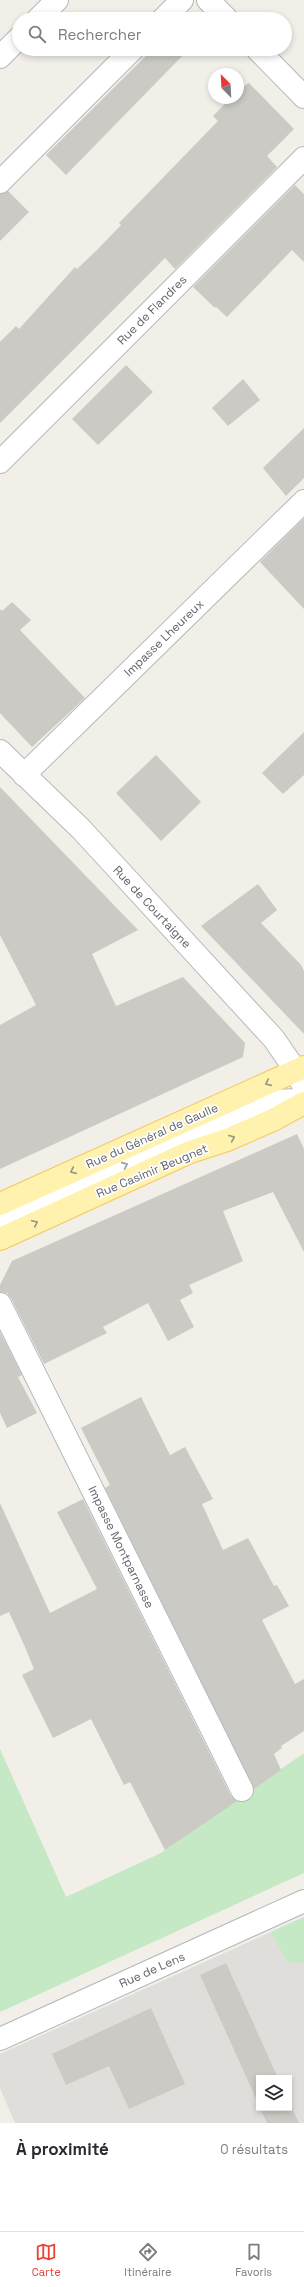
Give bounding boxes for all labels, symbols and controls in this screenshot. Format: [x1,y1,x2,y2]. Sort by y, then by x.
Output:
search box [12,12,292,56]
icon: search [26,23,48,45]
text: Rechercher [58,25,141,44]
north arrow [208,68,244,104]
street label: Rue de Flandres [114,272,190,348]
street label: Impasse Lheureux [121,596,207,680]
street label: Rue de Courtaigne [109,862,195,952]
one-way arrow [265,1078,273,1086]
street label: Rue du Général de Gaulle [83,1100,221,1172]
one-way arrow [227,1135,235,1143]
street label: Rue Casimir Beugnet [94,1140,210,1202]
one-way arrow [120,1162,128,1170]
one-way arrow [70,1166,78,1174]
one-way arrow [32,1219,39,1227]
street label: Impasse Montparnasse [84,1483,158,1611]
street label: Rue de Lens [117,1948,187,1992]
map controls [256,2075,292,2111]
button: layers [256,2075,292,2111]
text: À proximité [16,2138,109,2160]
text: 0 résultats [220,2141,288,2158]
tab: Carte [32,2241,61,2279]
tab: Itinéraire [124,2241,172,2279]
tab: Favoris [235,2241,272,2279]

